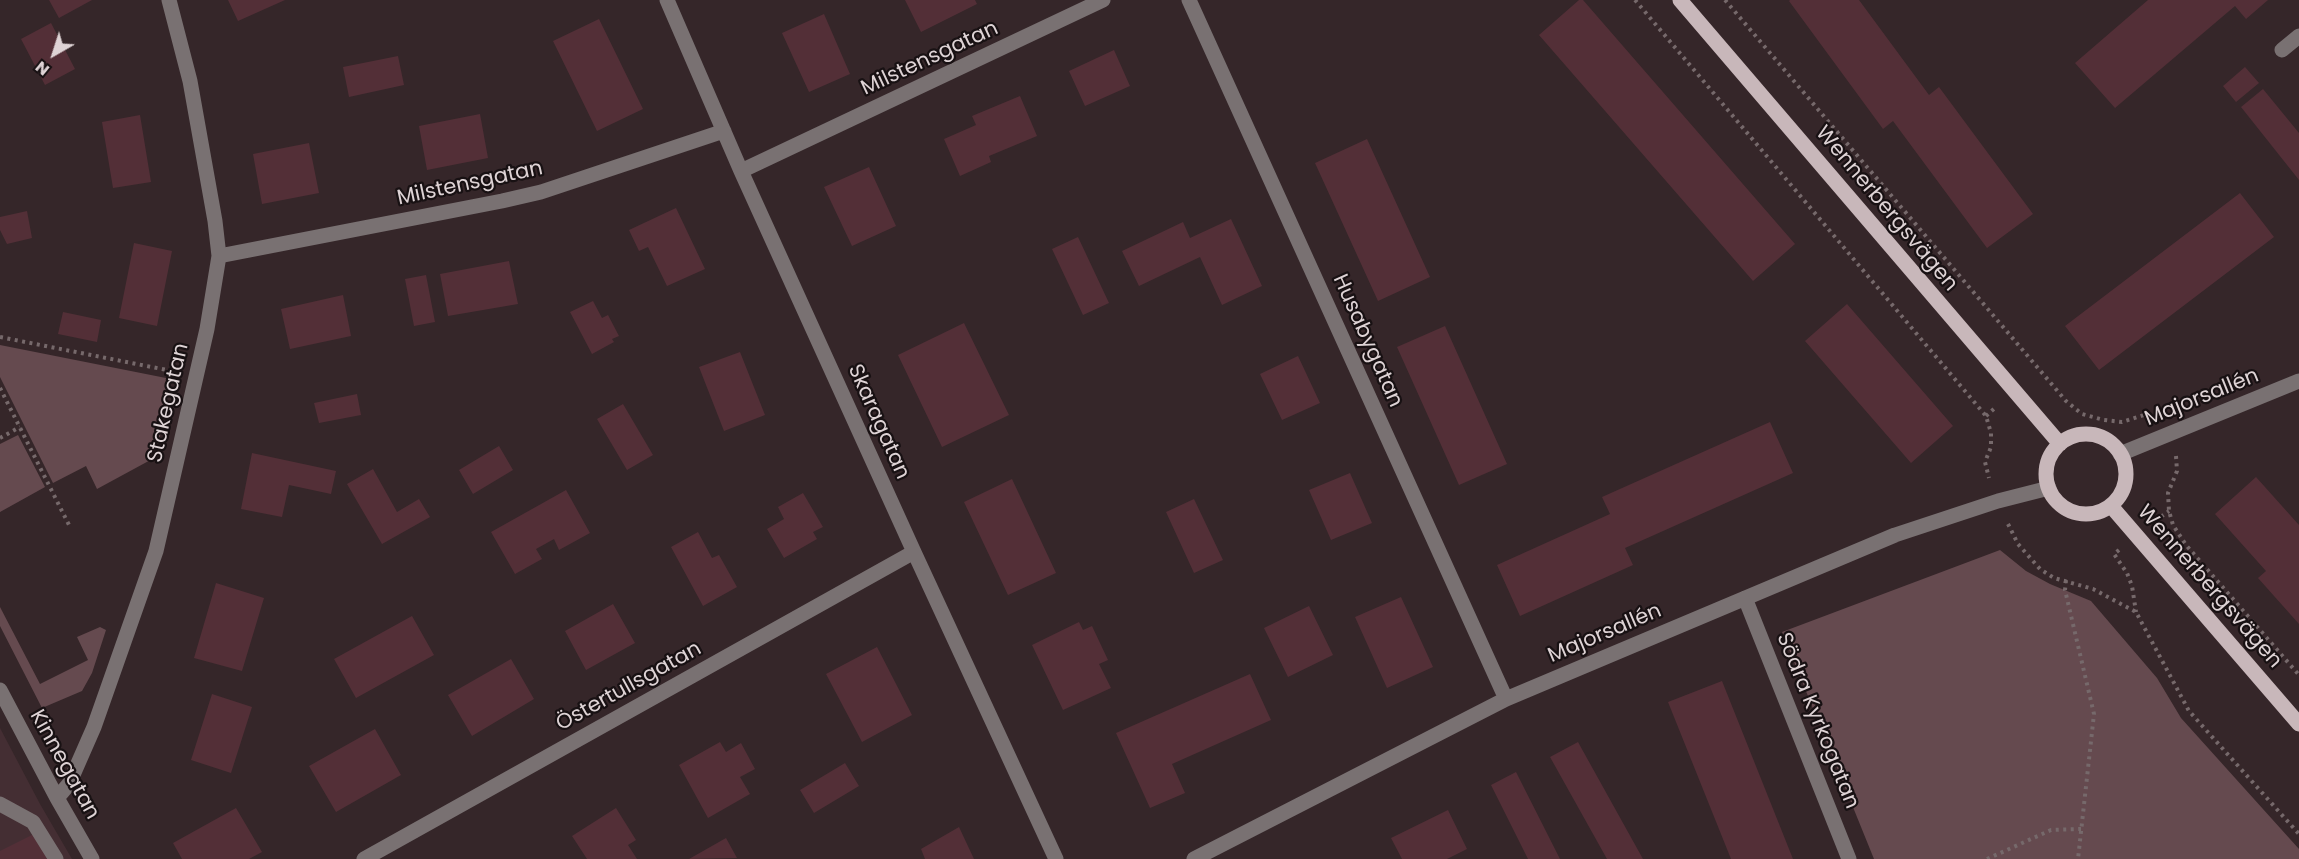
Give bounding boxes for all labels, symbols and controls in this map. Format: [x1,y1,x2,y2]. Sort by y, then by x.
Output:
street label: Milstensgatan [858,16,1002,102]
north arrow [24,24,84,84]
text: N [30,56,54,81]
street label: Wennerbergsvägen [1809,121,1963,297]
street label: Milstensgatan [395,156,545,212]
street label: Husabygatan [1326,271,1408,411]
street label: Stakegatan [143,341,195,465]
street label: Skaragatan [841,361,915,483]
street label: Majorsallén [2141,364,2263,432]
street label: Wennerbergsvägen [2131,500,2287,674]
street label: Majorsallén [1545,599,1665,669]
street label: Södra Kyrkogatan [1770,629,1864,813]
street label: Östertullsgatan [552,637,706,737]
street label: Kinnegatan [24,706,104,824]

